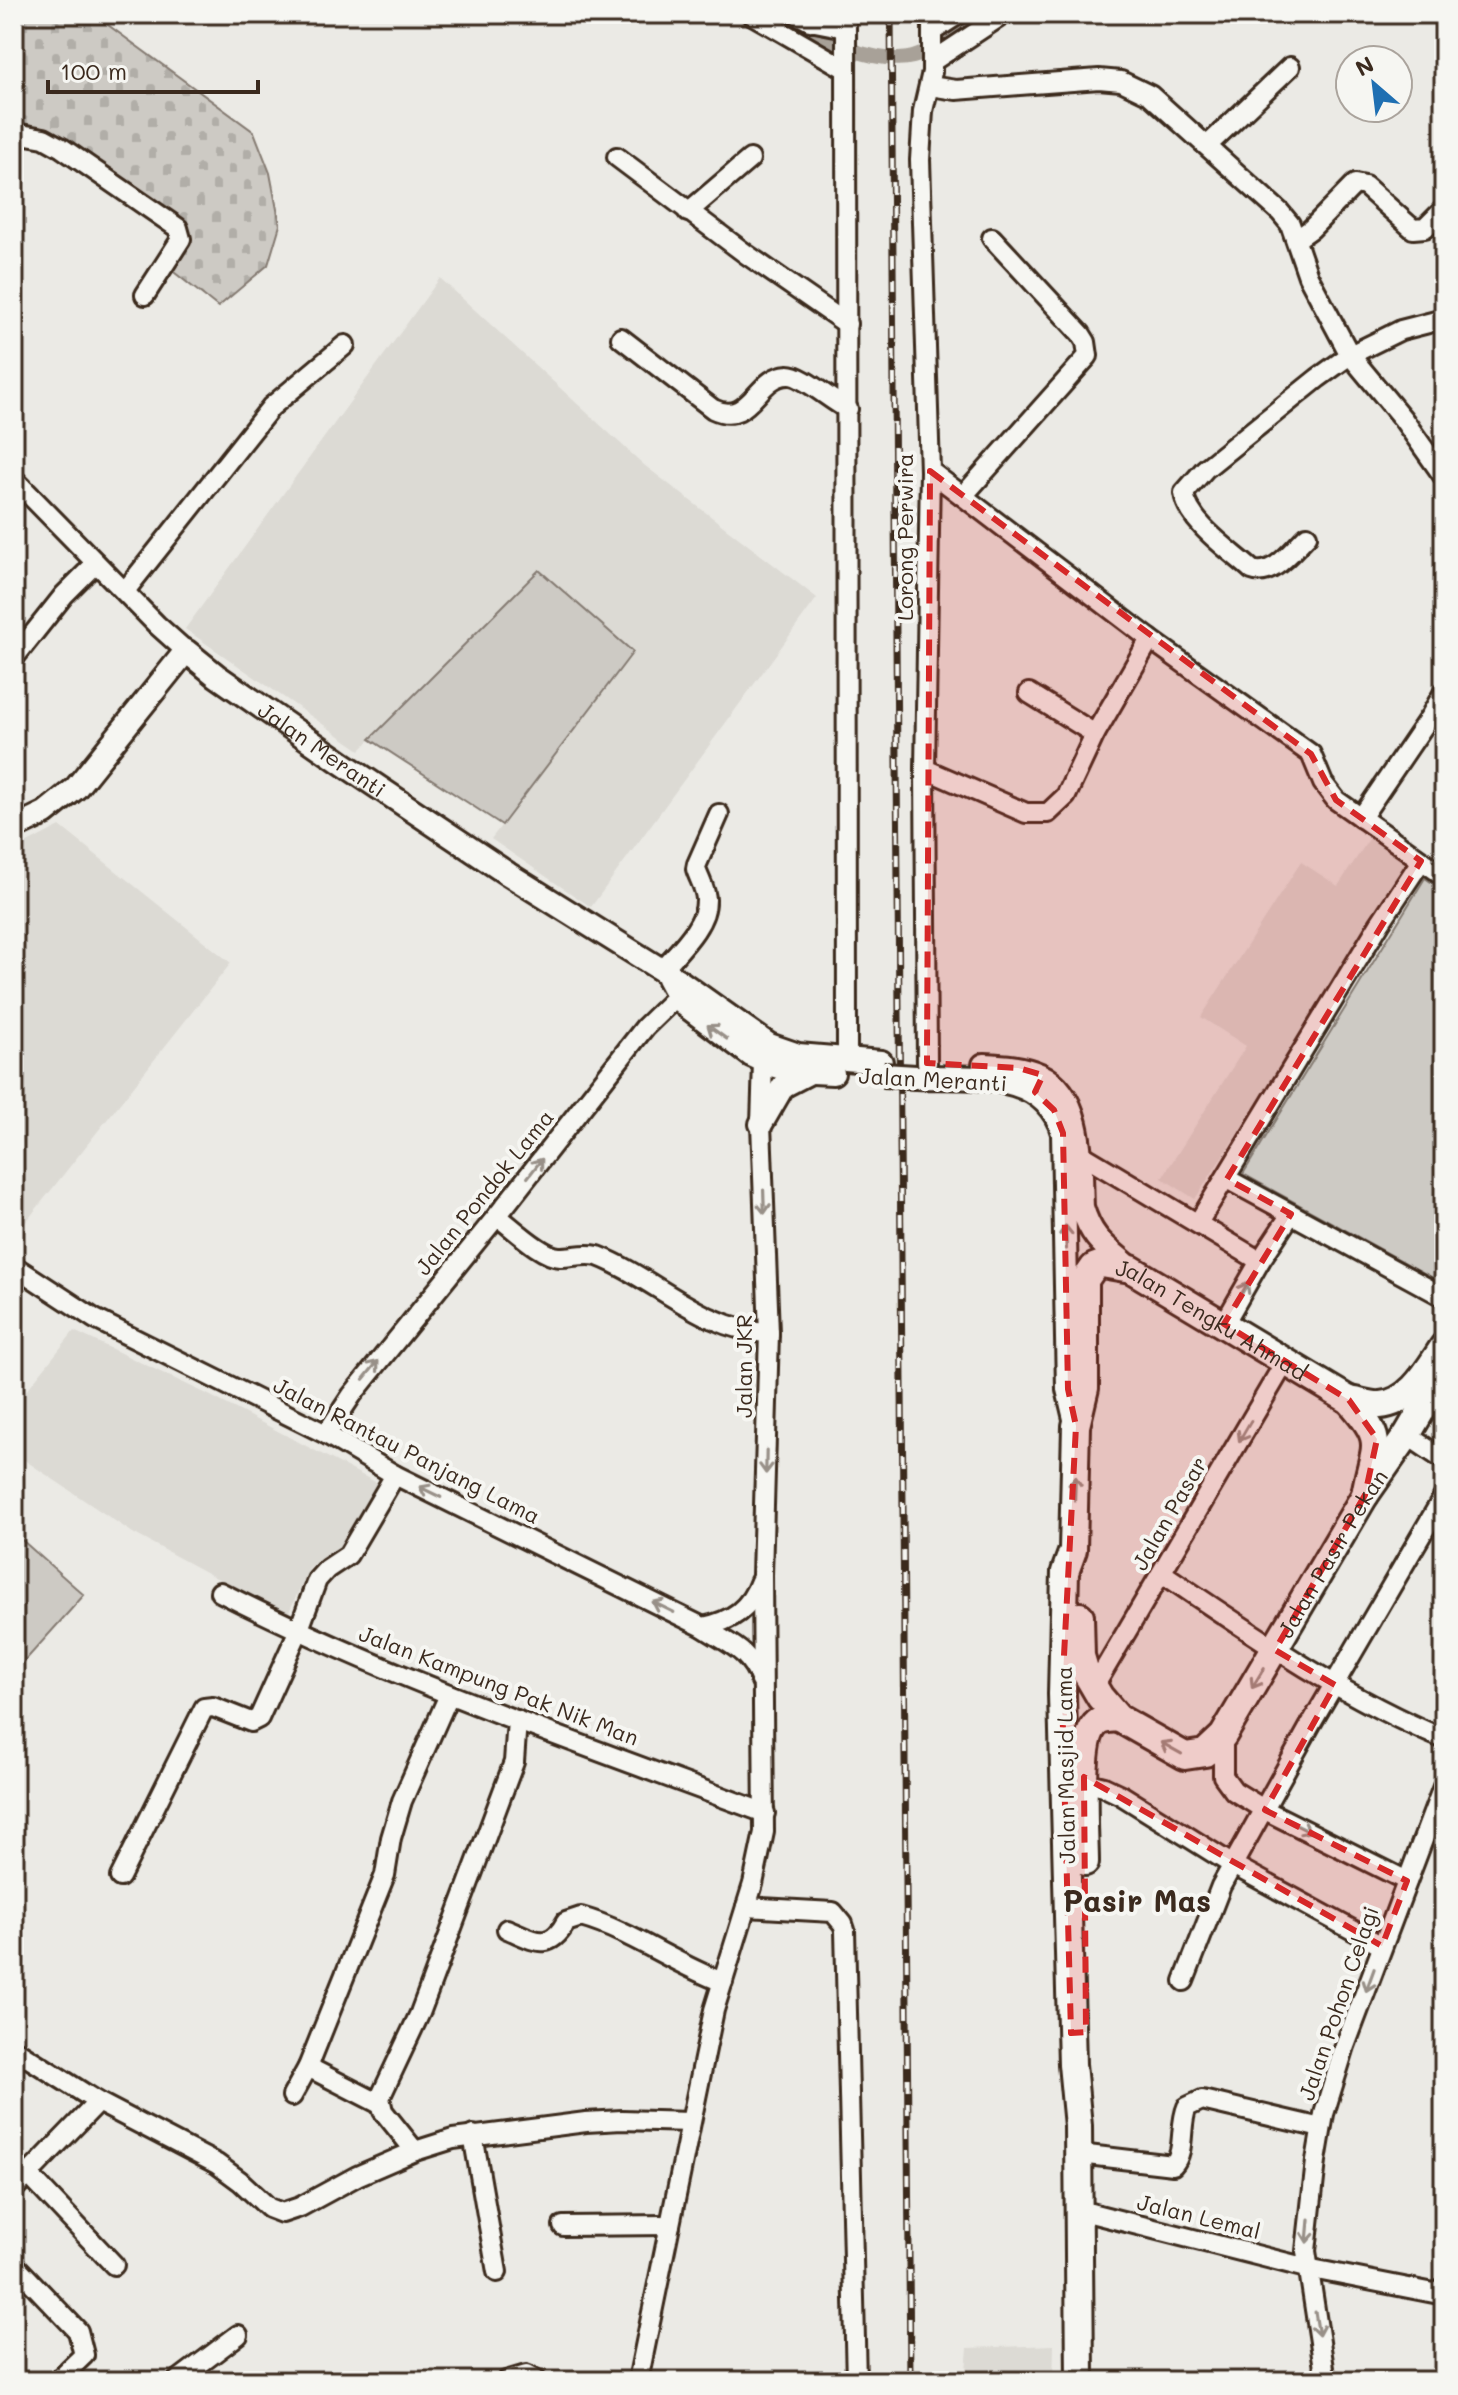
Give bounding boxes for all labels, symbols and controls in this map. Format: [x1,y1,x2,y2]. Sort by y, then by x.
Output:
scale bar [48,44,258,94]
north arrow [1334,44,1414,124]
text: N [1350,49,1379,83]
text: 100 m [60,55,127,86]
street label: Lorong Perwira [890,453,919,621]
street label: Jalan Meranti [253,695,392,803]
one-way arrow [707,1024,729,1040]
street label: Jalan Meranti [858,1061,1008,1097]
street label: Jalan Pondok Lama [408,1103,560,1281]
one-way arrow [526,1158,543,1179]
one-way arrow [756,1188,771,1215]
one-way arrow [1058,1224,1073,1251]
street label: Jalan Tengku Ahmad [1114,1252,1313,1386]
one-way arrow [1234,1282,1250,1305]
street label: Jalan JKR [729,1314,758,1418]
one-way arrow [363,1360,380,1381]
street label: Jalan Rantau Panjang Lama [269,1370,545,1530]
one-way arrow [1237,1419,1253,1442]
one-way arrow [758,1448,774,1475]
street label: Jalan Pasar [1125,1451,1213,1575]
street label: Jalan Pasir Pekan [1270,1463,1393,1643]
one-way arrow [1067,1475,1082,1502]
one-way arrow [419,1484,443,1499]
one-way arrow [652,1599,676,1614]
street label: Jalan Kampung Pak Nik Man [355,1618,643,1752]
street label: Jalan Masjid Lama [1049,1666,1081,1864]
one-way arrow [1250,1666,1266,1689]
one-way arrow [1160,1740,1184,1756]
one-way arrow [1288,1820,1312,1836]
district label: Pasir Mas [1063,1880,1211,1920]
street label: Jalan Pohon Celagi [1291,1902,1385,2104]
one-way arrow [1362,1967,1376,1992]
street label: Jalan Lemal [1134,2187,1264,2245]
one-way arrow [1300,2217,1315,2244]
one-way arrow [1310,2311,1325,2336]

